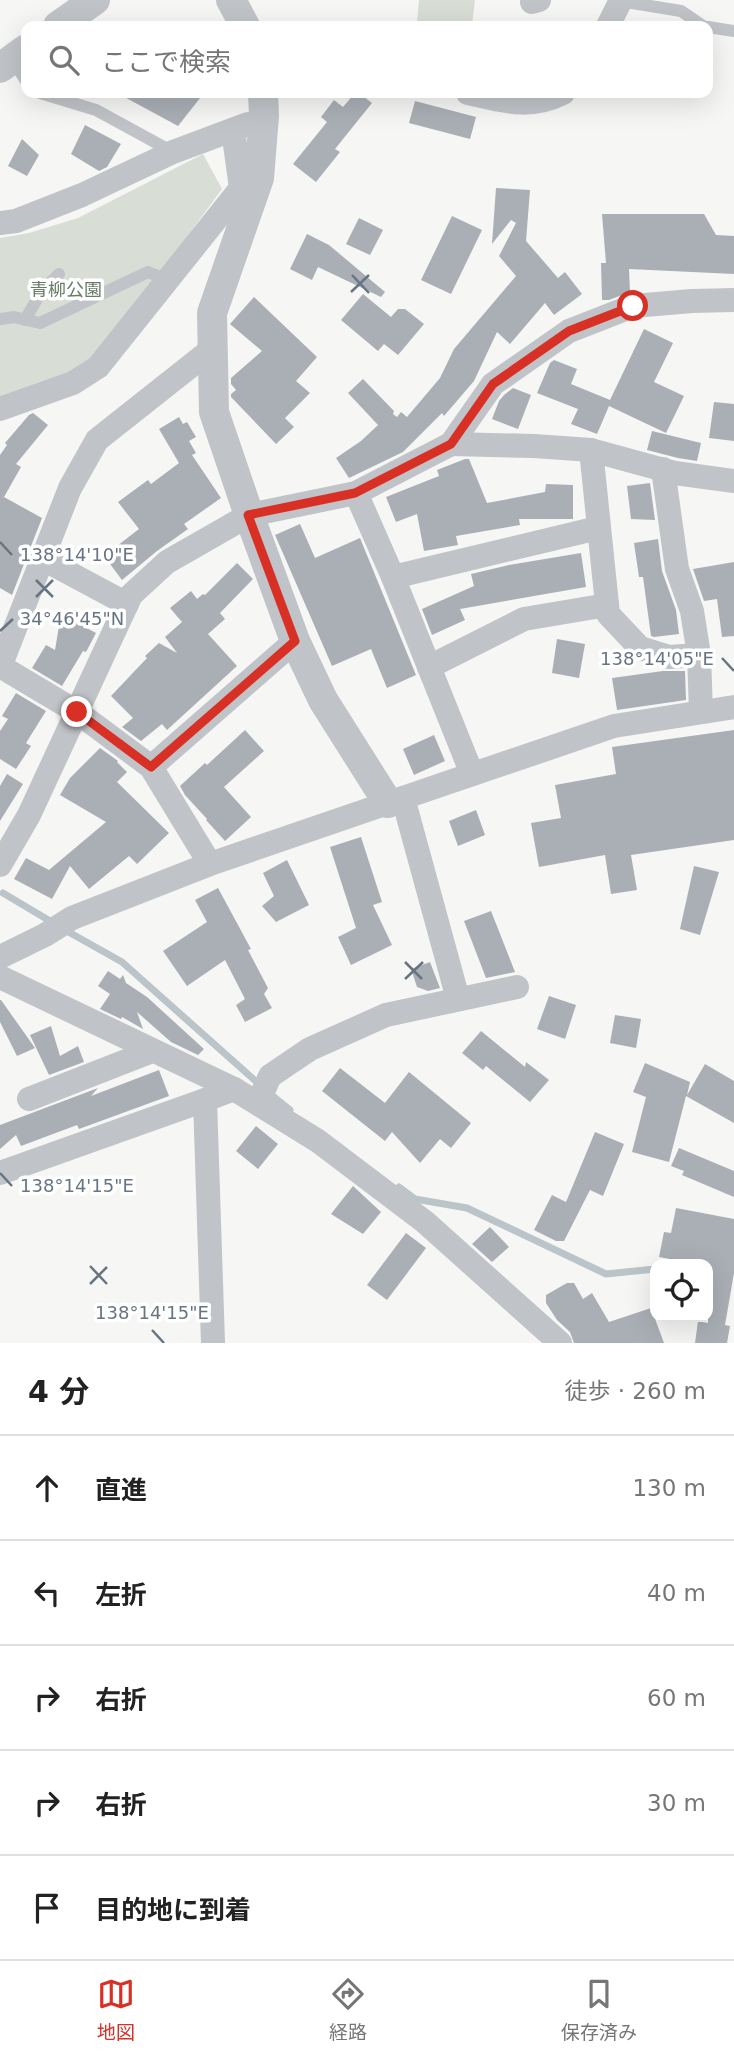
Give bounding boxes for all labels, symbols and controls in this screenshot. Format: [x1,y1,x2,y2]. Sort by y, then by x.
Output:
search box [21,21,713,98]
icon: search [45,41,83,79]
text: ここで検索 [101,47,231,77]
park label: 青柳公園 [30,279,102,300]
route start [617,290,648,321]
text: 138°14'10"E [20,544,134,565]
text: 34°46'45"N [20,608,124,629]
text: 138°14'05"E [600,648,714,669]
route end [61,696,92,727]
text: 138°14'15"E [20,1175,134,1196]
map controls [650,1259,713,1322]
button: locate [650,1259,713,1322]
text: 138°14'15"E [95,1302,209,1323]
text: 4 分 [28,1374,89,1409]
text: 徒歩 · 260 m [564,1378,706,1404]
icon: ahead [28,1469,66,1507]
text: 直進 [95,1475,147,1505]
text: 130 m [632,1475,706,1501]
icon: left [28,1574,66,1612]
text: 左折 [95,1580,147,1610]
text: 40 m [647,1580,706,1606]
icon: right [28,1679,66,1717]
text: 右折 [95,1685,147,1715]
text: 60 m [647,1685,706,1711]
icon: right [28,1784,66,1822]
text: 右折 [95,1790,147,1820]
text: 30 m [647,1790,706,1816]
icon: arrive [28,1889,66,1927]
text: 目的地に到着 [95,1895,251,1925]
tab: 地図 [97,1975,135,2044]
tab: 経路 [329,1975,367,2044]
tab: 保存済み [561,1975,637,2044]

